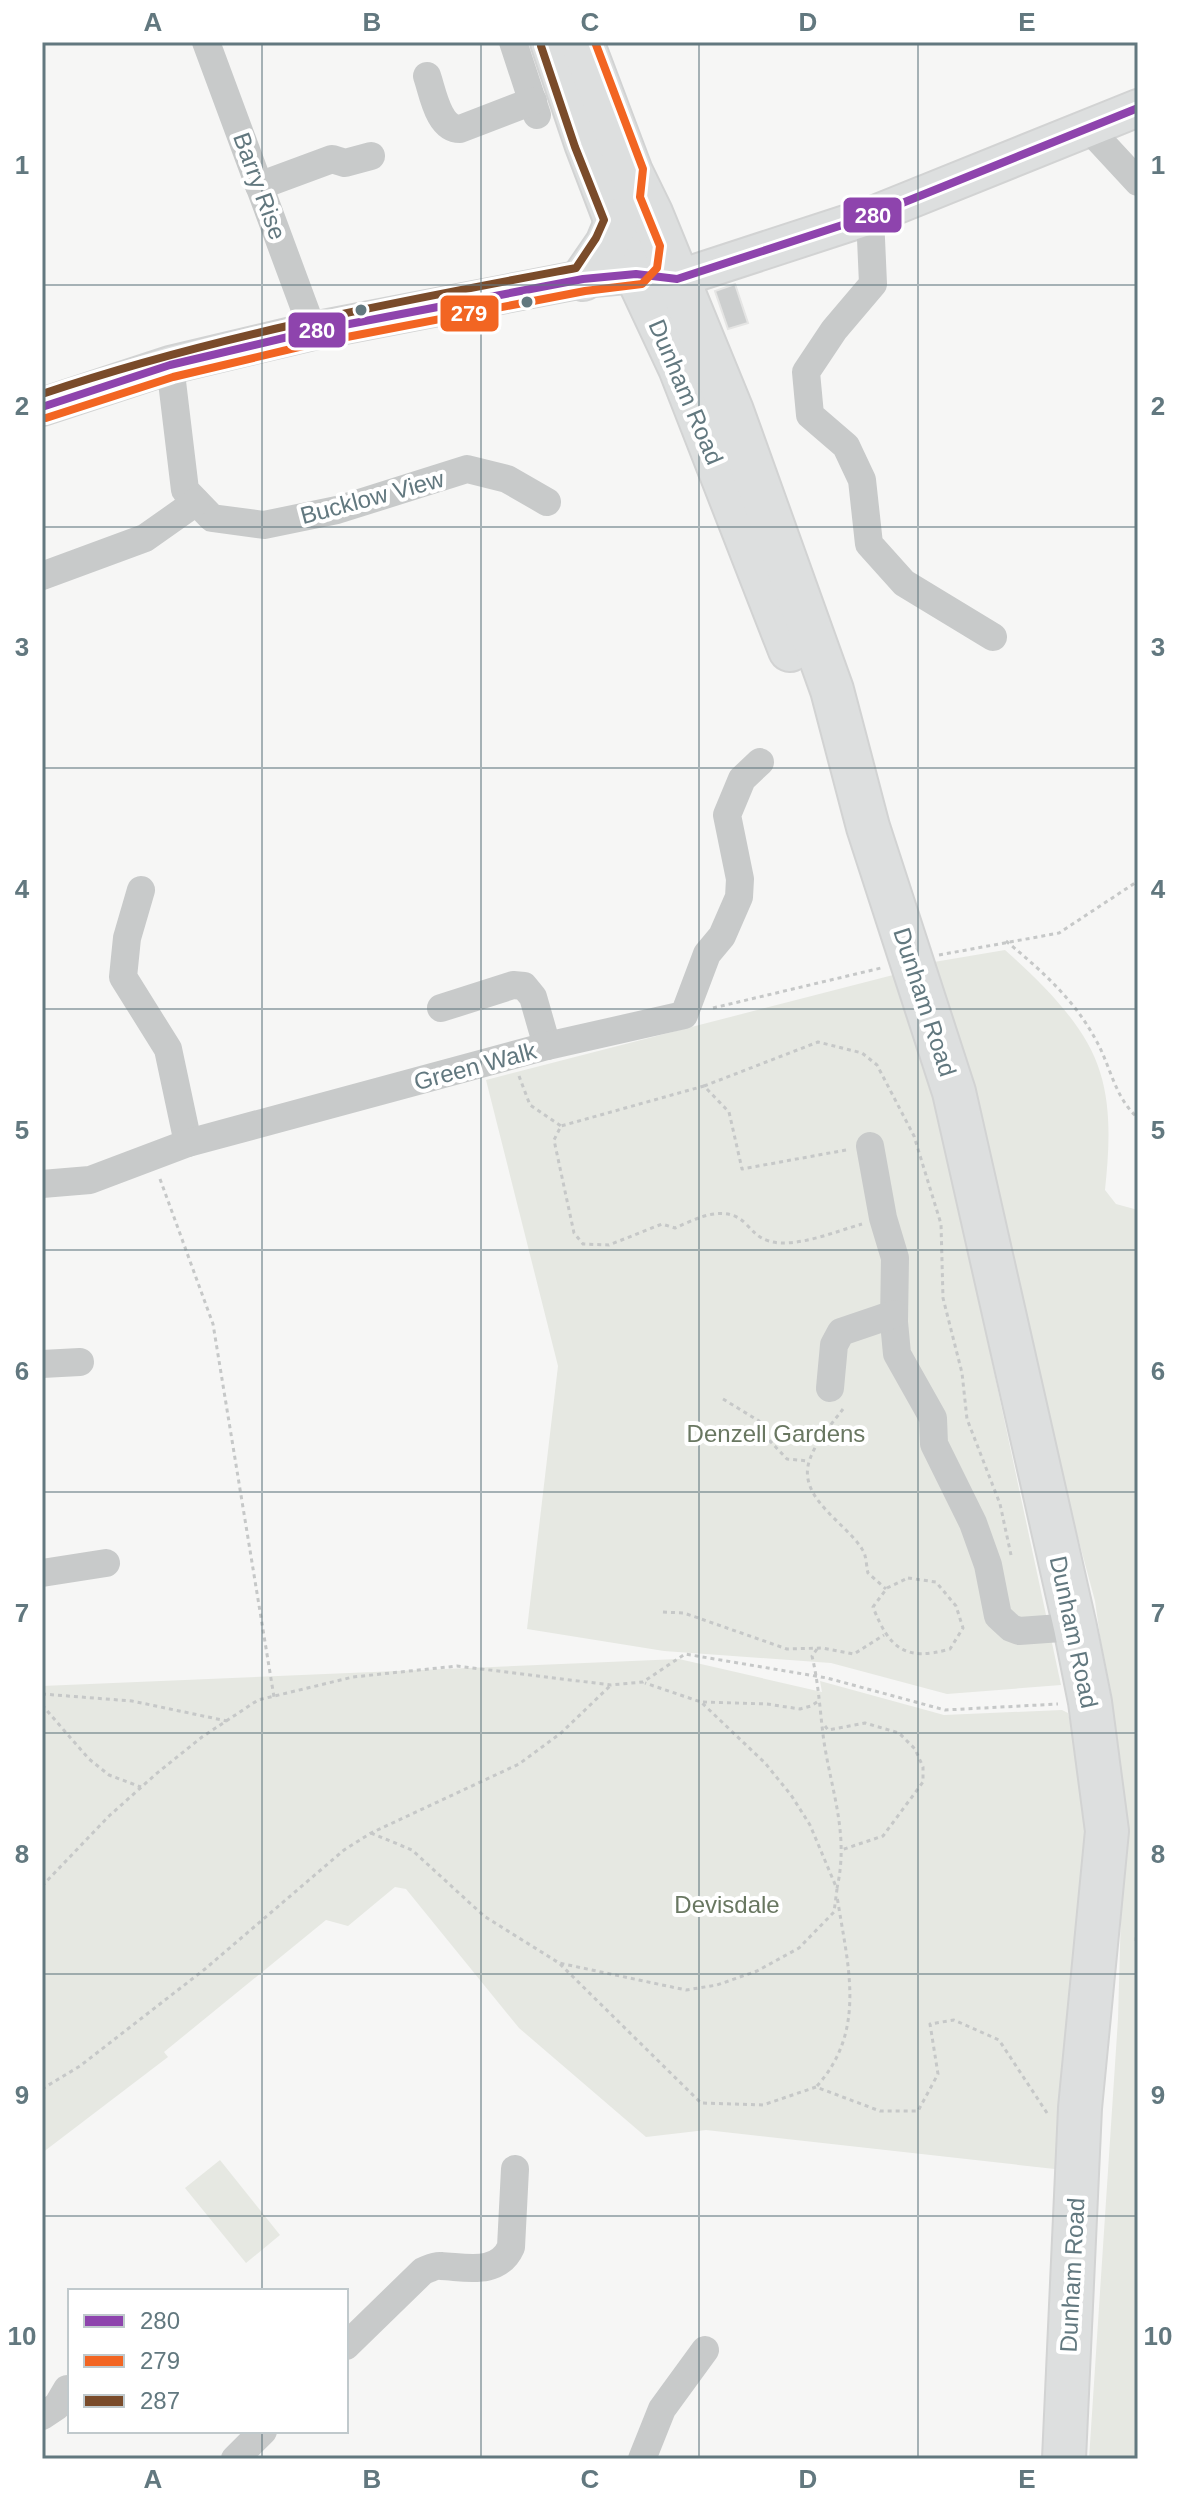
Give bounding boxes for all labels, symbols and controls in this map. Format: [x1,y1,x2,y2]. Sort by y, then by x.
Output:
text: A [144,7,163,37]
text: B [363,7,381,37]
text: C [581,7,600,37]
text: D [799,7,817,37]
text: E [1018,7,1036,37]
street label: Barry Rise [228,129,292,243]
text: 1 [15,150,29,180]
text: 1 [1151,150,1165,180]
line badge: 280 [842,196,903,234]
text: 280 [855,203,891,228]
line badge: 279 [439,294,500,333]
unlabelled marker [519,294,535,310]
text: 279 [451,301,487,326]
unlabelled marker [353,302,369,318]
line badge: 280 [287,311,347,349]
street label: Dunham Road [643,315,729,469]
text: 280 [299,318,335,343]
text: 2 [15,391,29,421]
text: 2 [1151,391,1165,421]
street label: Bucklow View [297,465,447,529]
text: 3 [15,632,29,662]
text: 3 [1151,632,1165,662]
text: 4 [15,874,30,904]
text: 4 [1151,874,1166,904]
street label: Dunham Road [888,924,962,1080]
street label: Green Walk [411,1036,540,1095]
text: 5 [15,1115,29,1145]
text: 5 [1151,1115,1165,1145]
text: 6 [15,1356,29,1386]
text: 6 [1151,1356,1165,1386]
park label: Denzell Gardens [687,1420,865,1447]
street label: Dunham Road [1045,1554,1103,1710]
text: 7 [15,1598,29,1628]
text: 7 [1151,1598,1165,1628]
text: 8 [15,1839,29,1869]
text: 8 [1151,1839,1165,1869]
park label: Devisdale [674,1891,780,1918]
text: 9 [15,2080,29,2110]
text: 9 [1151,2080,1165,2110]
street label: Dunham Road [1054,2197,1090,2353]
legend [68,2289,348,2433]
text: 280 [140,2307,180,2334]
text: 10 [8,2321,36,2351]
text: 10 [1144,2321,1172,2351]
text: 279 [140,2347,180,2374]
text: 287 [140,2387,180,2414]
text: A [144,2464,163,2494]
text: B [363,2464,381,2494]
text: C [581,2464,600,2494]
text: D [799,2464,817,2494]
text: E [1018,2464,1036,2494]

